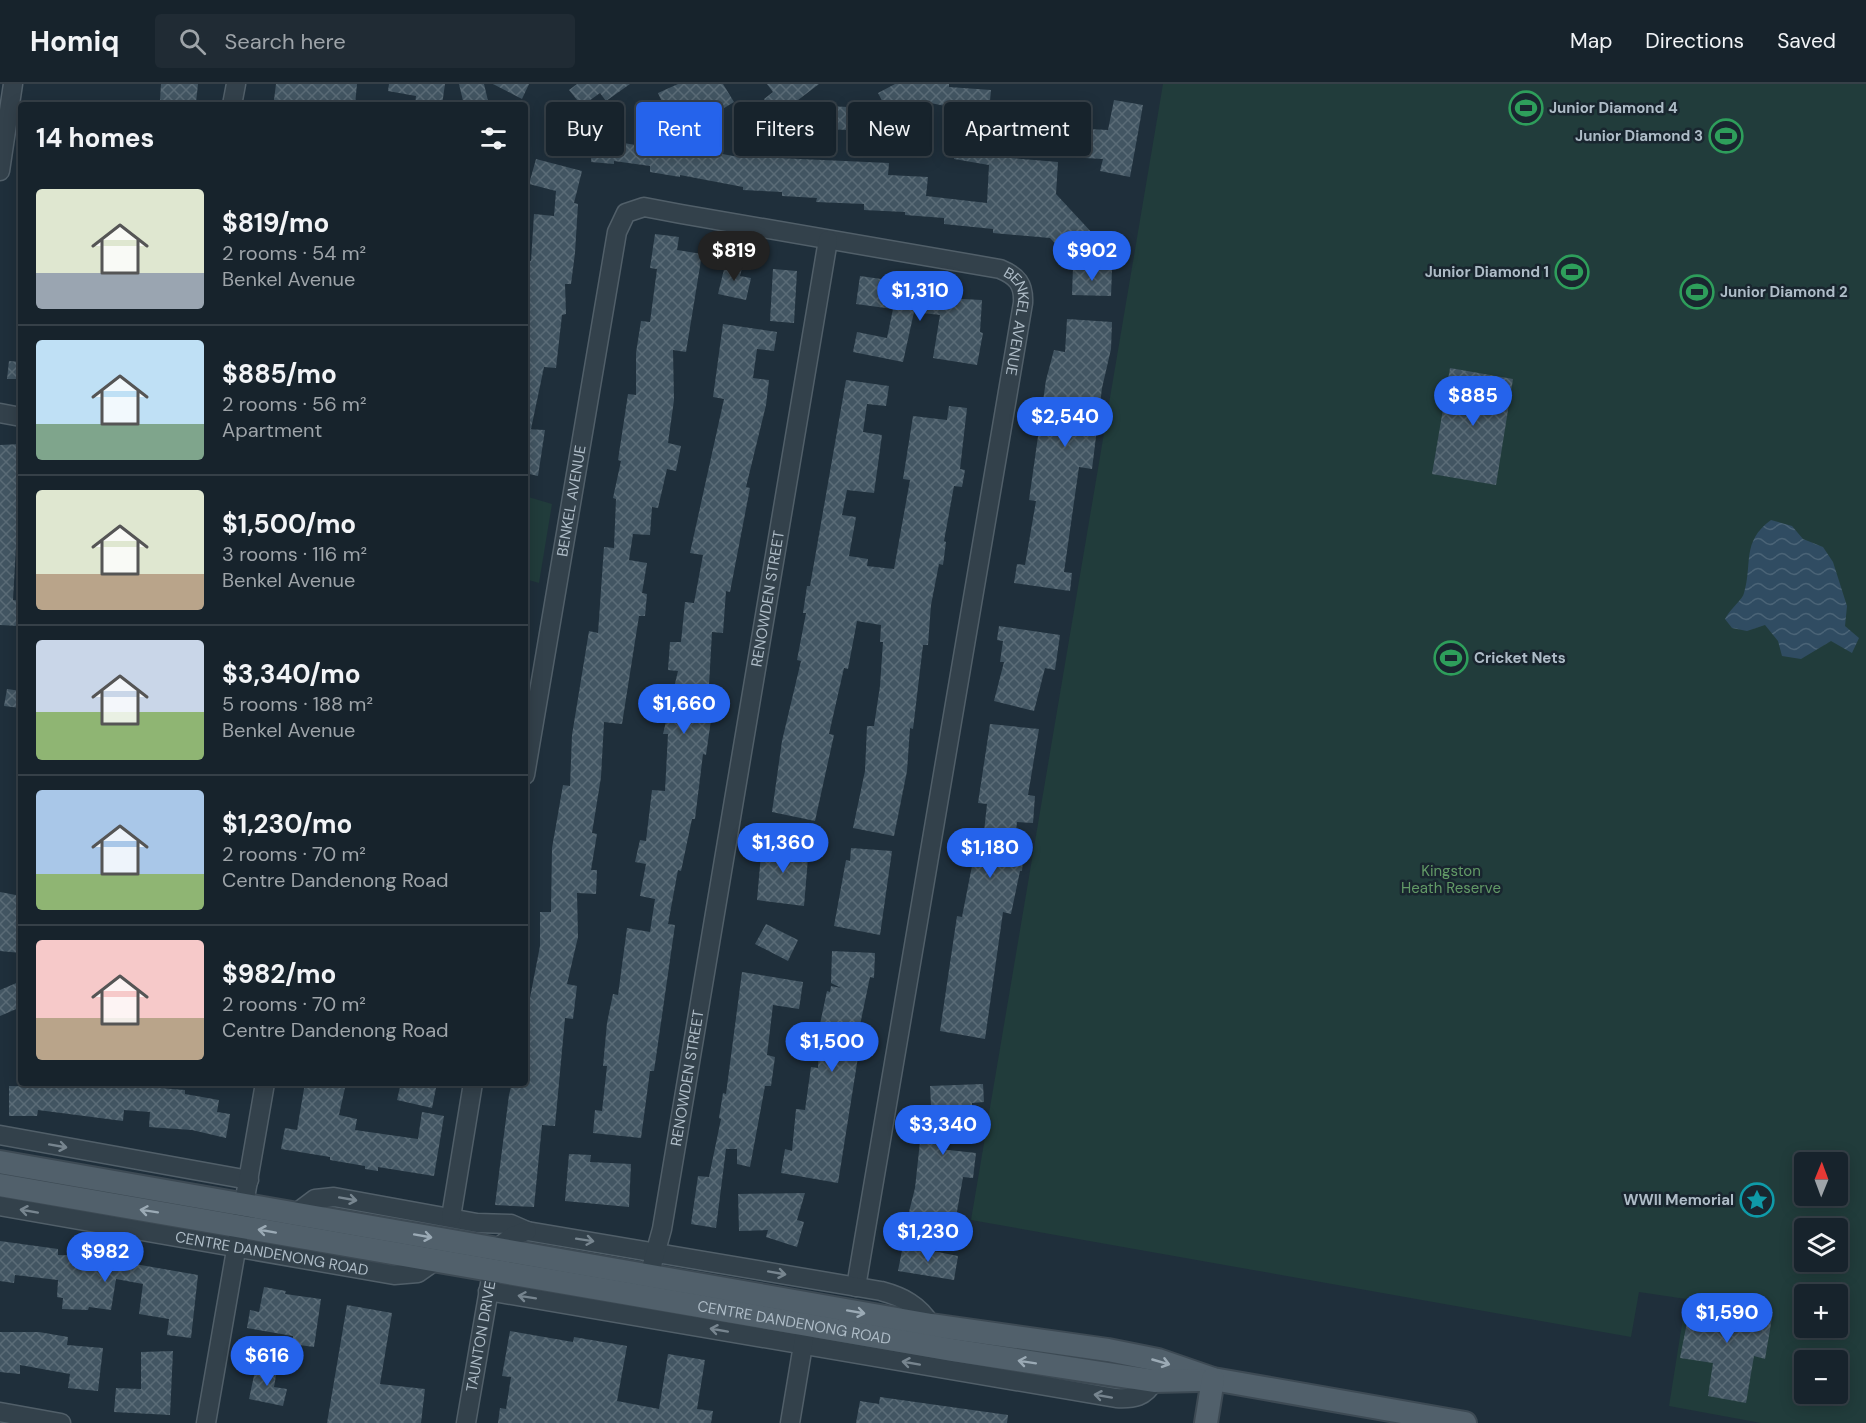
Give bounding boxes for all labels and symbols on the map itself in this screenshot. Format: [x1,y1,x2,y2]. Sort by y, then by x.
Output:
sports icon: Junior Diamond 4 [1508,90,1544,126]
place label: Junior Diamond 4 [1549,98,1678,118]
sports icon: Junior Diamond 3 [1708,118,1744,154]
place label: Junior Diamond 3 [1575,126,1703,146]
pin: $819 [698,231,770,282]
pin: $902 [1056,231,1128,282]
sports icon: Junior Diamond 1 [1554,254,1590,290]
place label: Junior Diamond 1 [1425,262,1549,282]
street label: BENKEL AVENUE [1000,263,1033,377]
pin: $1,310 [871,271,969,322]
sports icon: Junior Diamond 2 [1679,274,1715,310]
place label: Junior Diamond 2 [1720,282,1848,302]
pin: $885 [1437,376,1509,427]
pin: $2,540 [1016,397,1114,448]
street label: BENKEL AVENUE [552,444,591,558]
street label: RENOWDEN STREET [747,529,789,668]
sports icon: Cricket Nets [1433,640,1469,676]
place label: Cricket Nets [1474,648,1566,668]
pin: $1,660 [635,684,733,735]
pin: $1,360 [734,823,832,874]
pin: $1,180 [941,828,1039,879]
park label: Kingston Heath Reserve [1401,861,1501,898]
street label: RENOWDEN STREET [666,1008,709,1148]
pin: $1,500 [783,1022,881,1073]
pin: $3,340 [894,1105,992,1156]
one-way arrow [47,1141,67,1152]
north arrow [1794,1152,1848,1206]
place icon: WWII Memorial [1739,1182,1775,1218]
place label: WWII Memorial [1623,1190,1734,1210]
one-way arrow [338,1194,357,1205]
one-way arrow [139,1205,159,1216]
one-way arrow [20,1206,39,1217]
pin: $1,230 [879,1212,977,1263]
one-way arrow [257,1226,277,1237]
street label: CENTRE DANDENONG ROAD [174,1227,370,1280]
one-way arrow [413,1231,433,1242]
pin: $982 [69,1232,141,1283]
one-way arrow [575,1235,594,1246]
one-way arrow [767,1268,787,1279]
street label: TAUNTON DRIVE [462,1279,500,1393]
one-way arrow [517,1291,537,1302]
pin: $1,590 [1678,1293,1776,1344]
street label: CENTRE DANDENONG ROAD [696,1296,892,1349]
one-way arrow [845,1307,865,1318]
one-way arrow [710,1324,729,1335]
pin: $616 [231,1336,303,1387]
one-way arrow [902,1357,922,1368]
one-way arrow [1017,1357,1037,1368]
one-way arrow [1151,1357,1170,1368]
one-way arrow [1094,1390,1114,1401]

